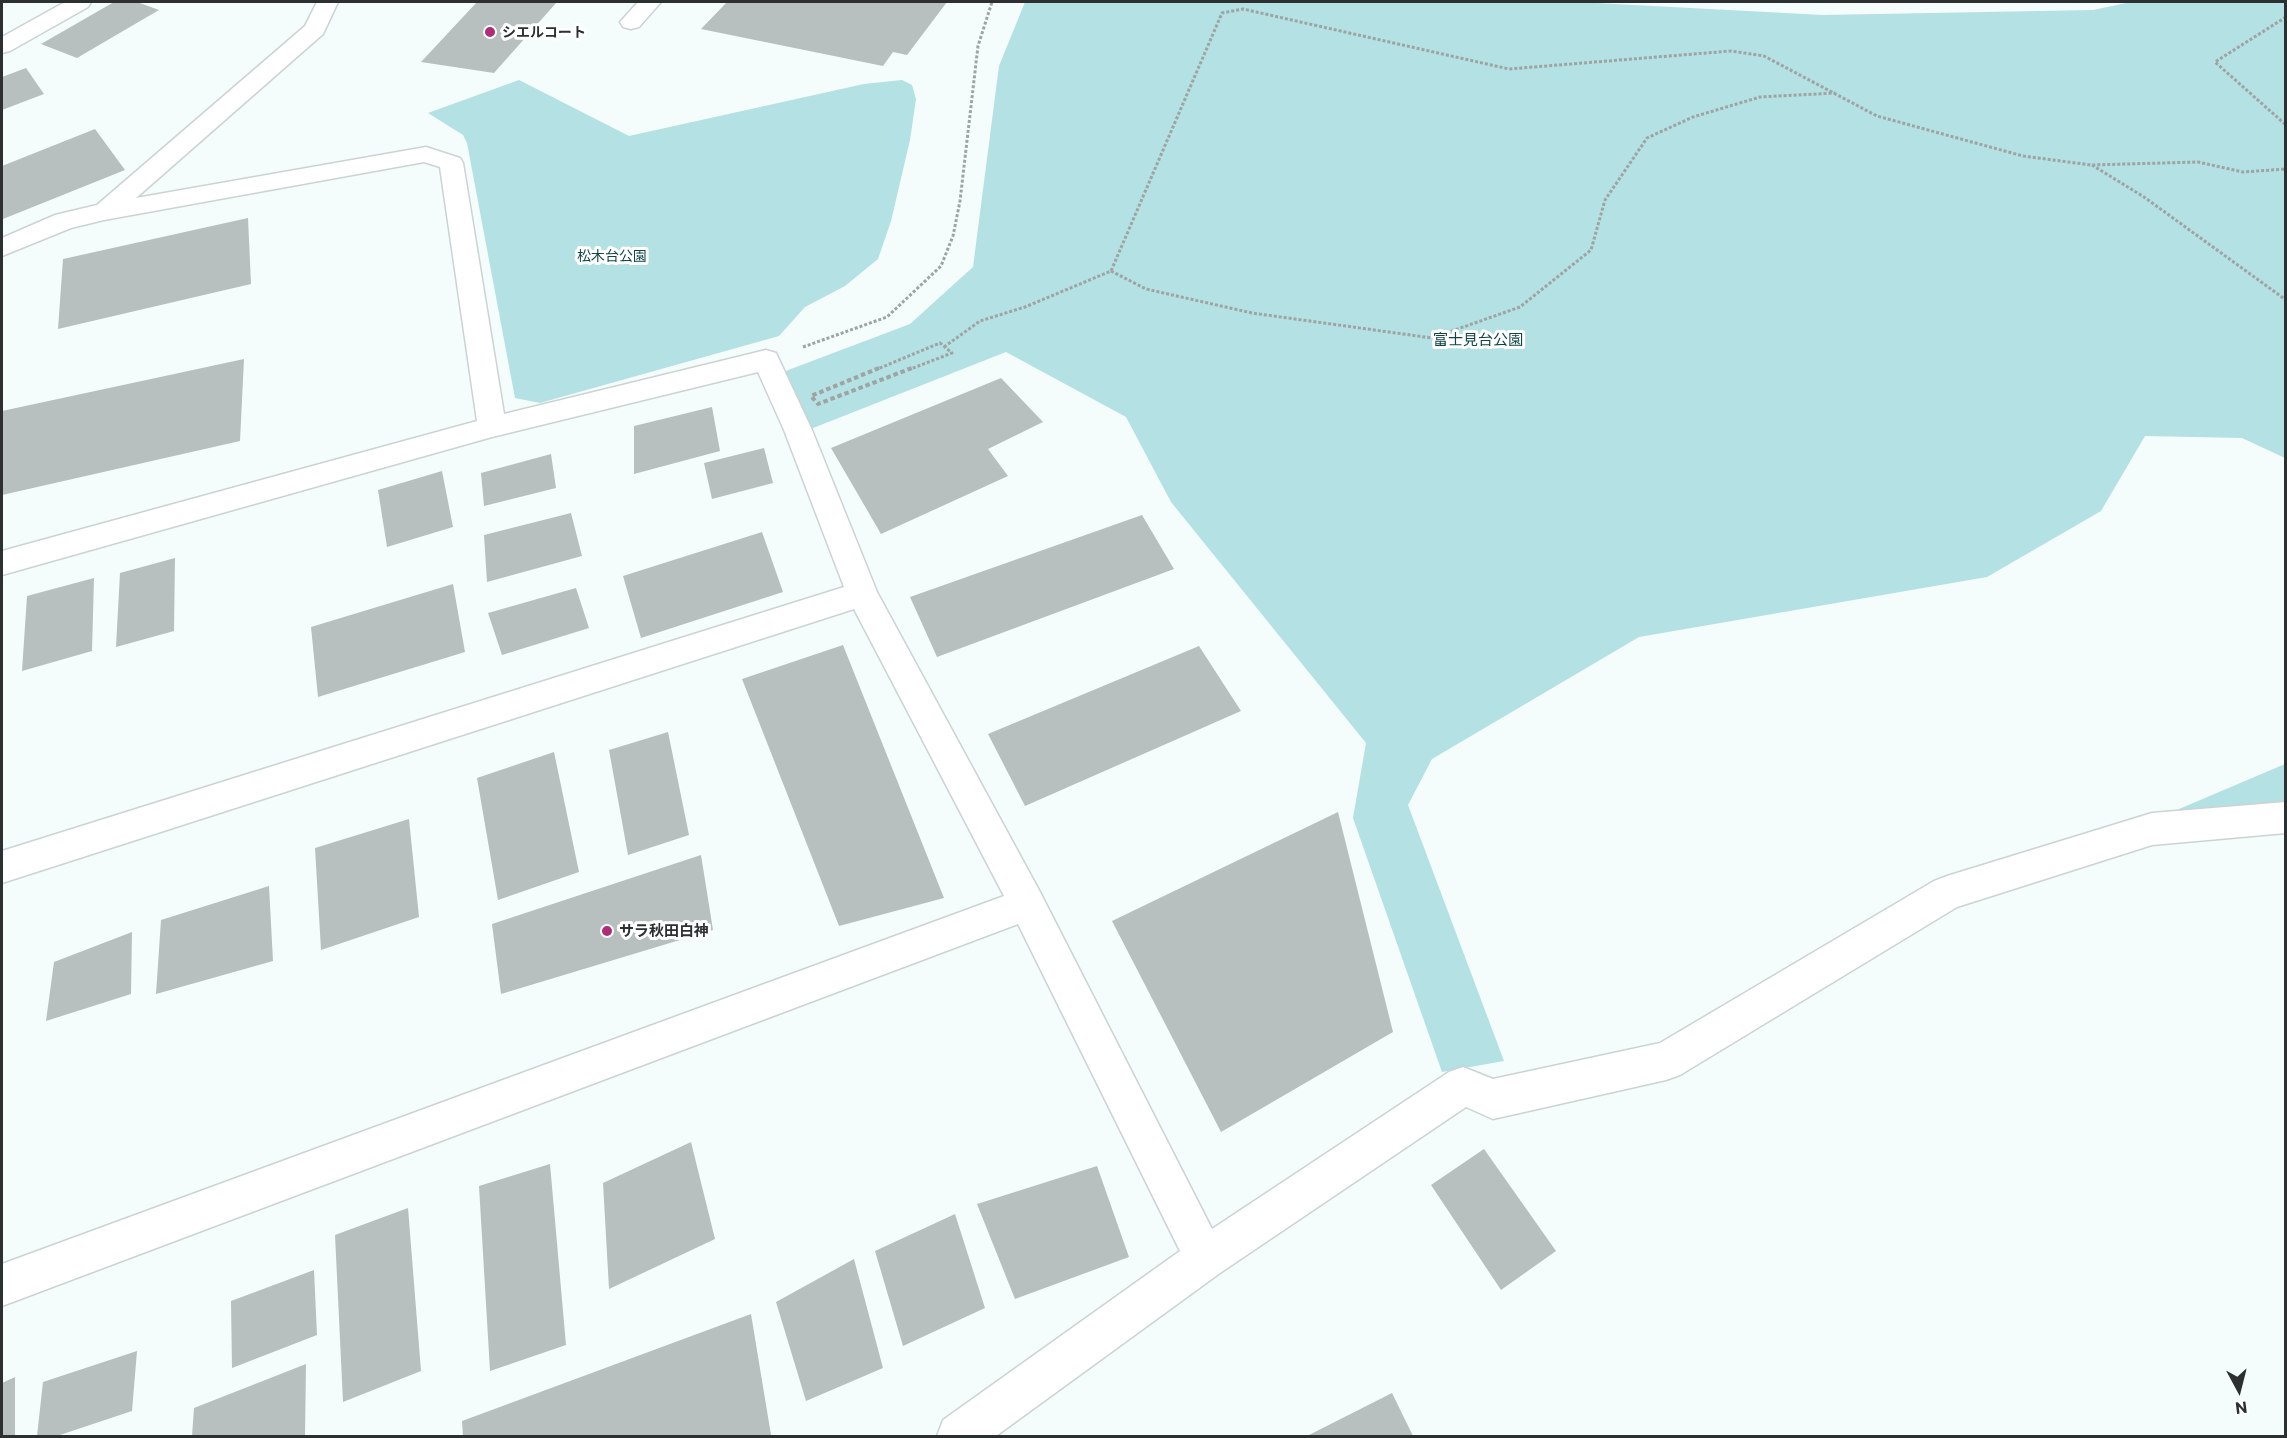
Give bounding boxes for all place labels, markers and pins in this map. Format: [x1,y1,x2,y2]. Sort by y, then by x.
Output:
place label: シエルコート [502,24,586,40]
marker: シエルコート [483,25,497,39]
place label: サラ秋田白神 [619,922,709,940]
marker: サラ秋田白神 [600,924,614,938]

